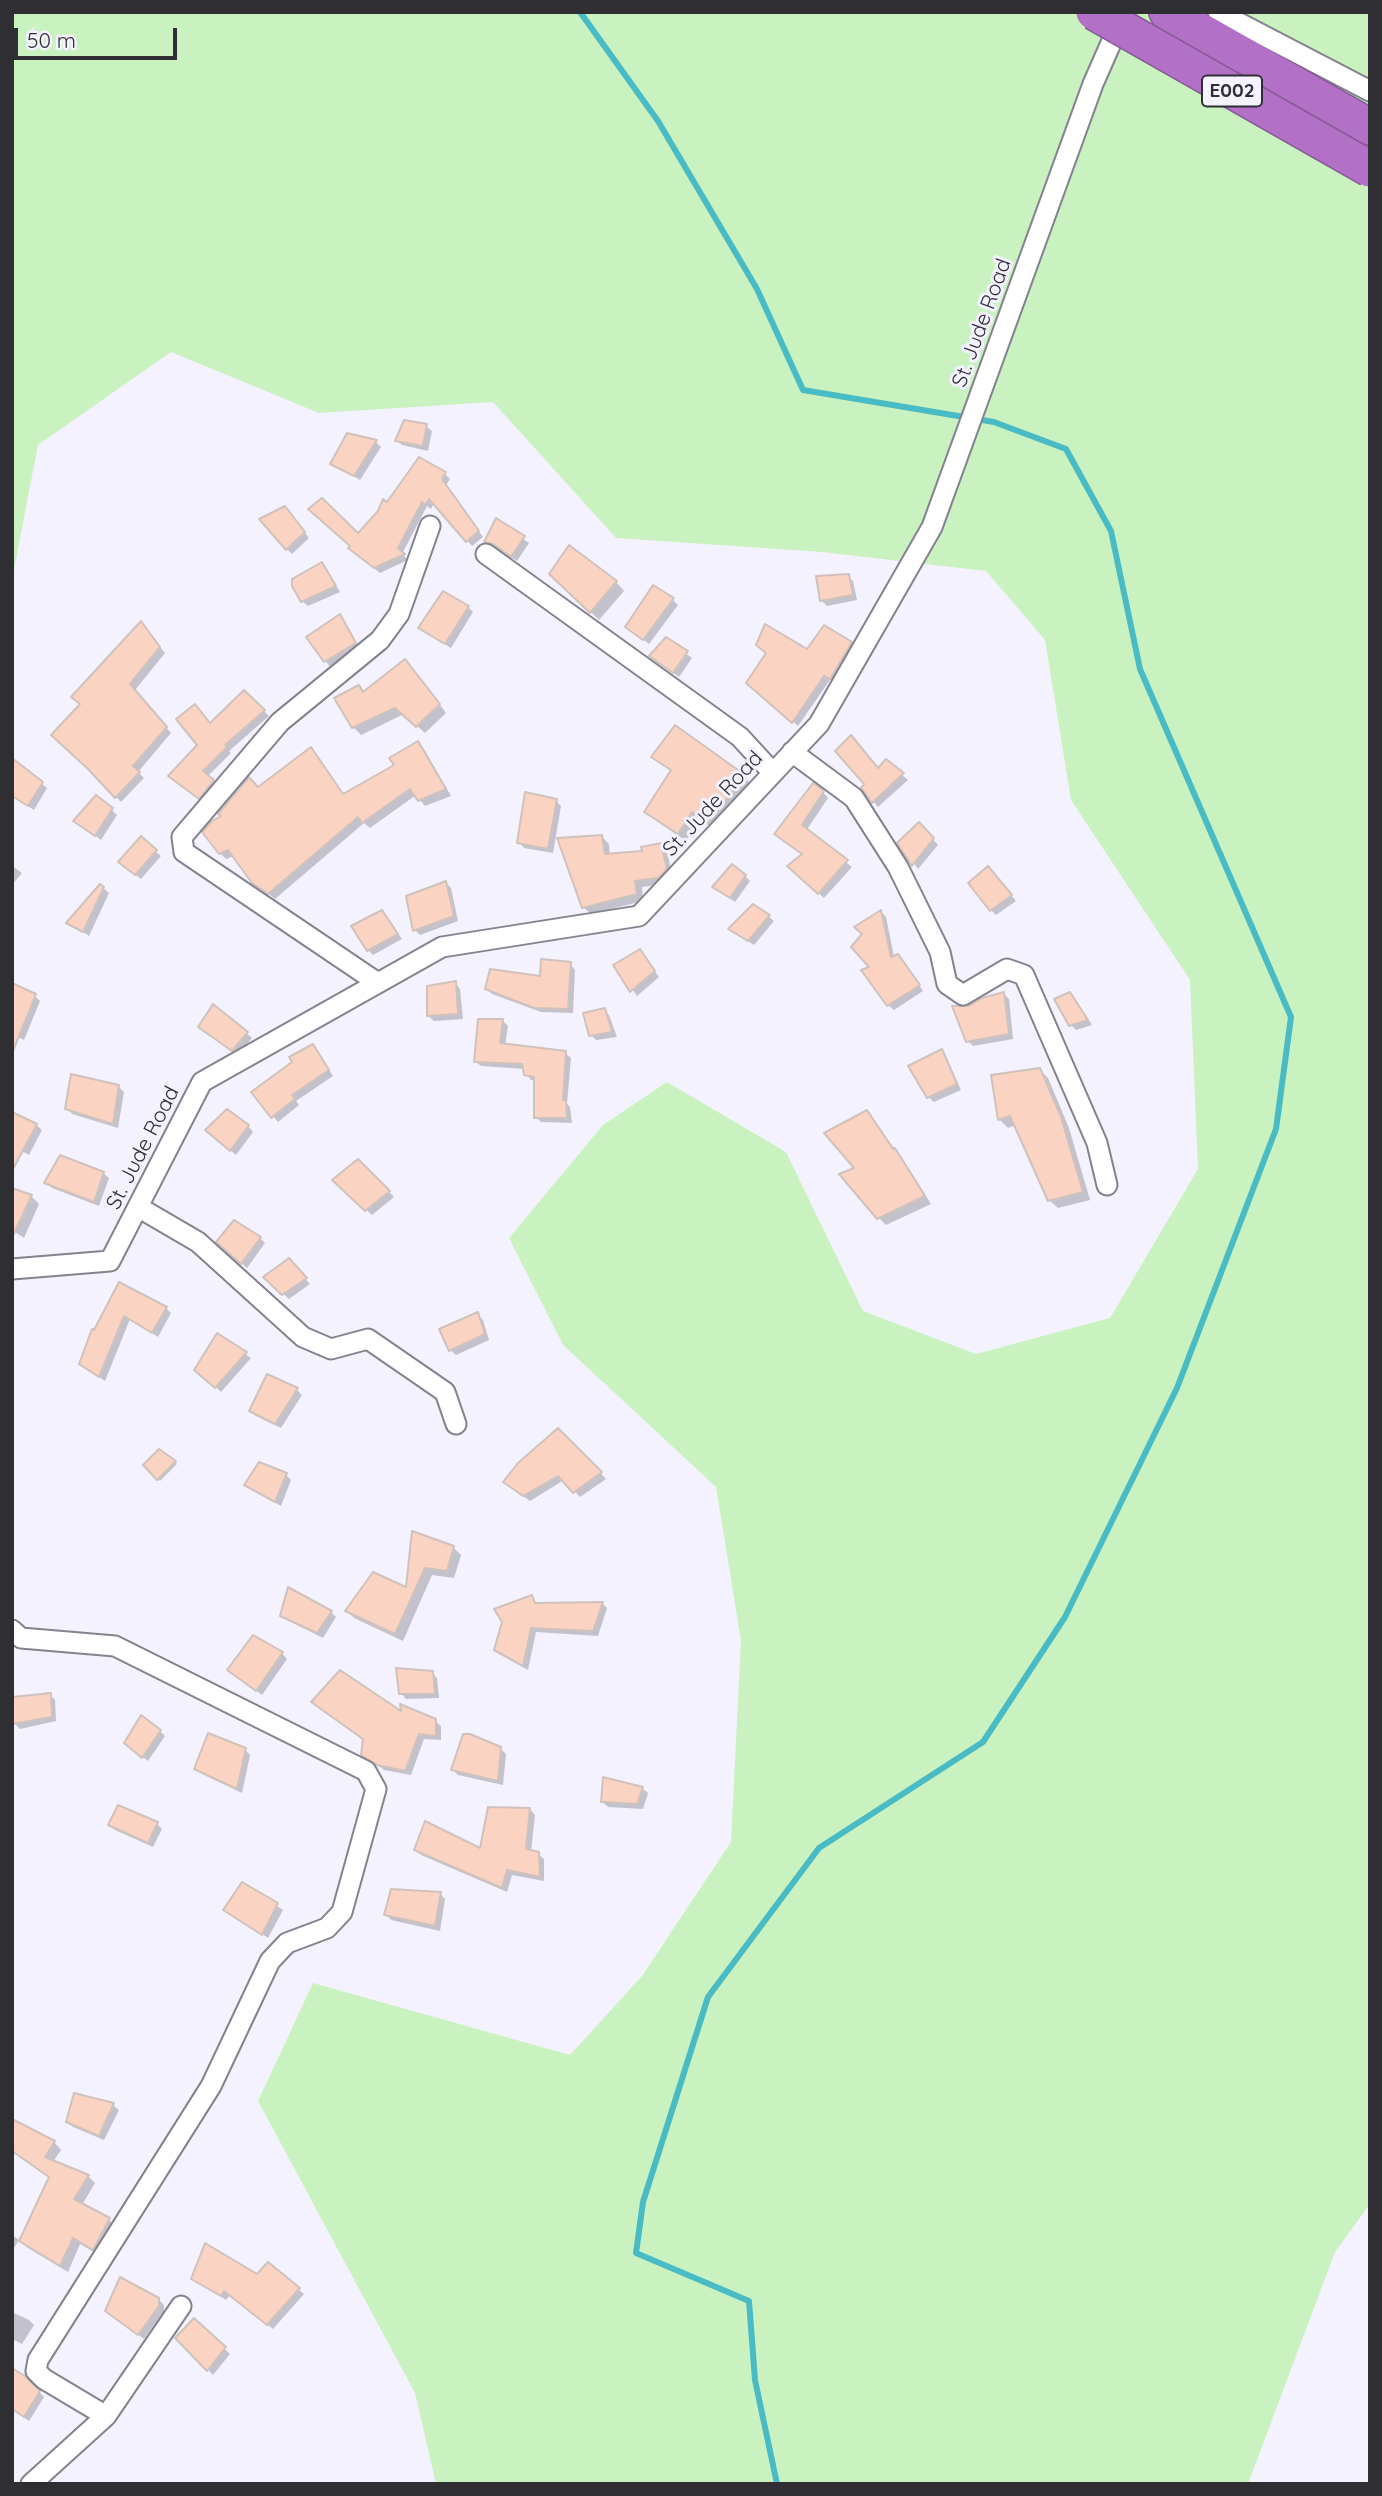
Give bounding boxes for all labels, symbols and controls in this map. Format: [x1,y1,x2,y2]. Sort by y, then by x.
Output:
scale bar [18,14,180,58]
text: 50 m [27,27,76,53]
road number: E002 [1202,76,1262,106]
street label: St. Jude Road [947,255,1017,391]
street label: St. Jude Road [658,746,768,862]
street label: St. Jude Road [101,1082,185,1214]

